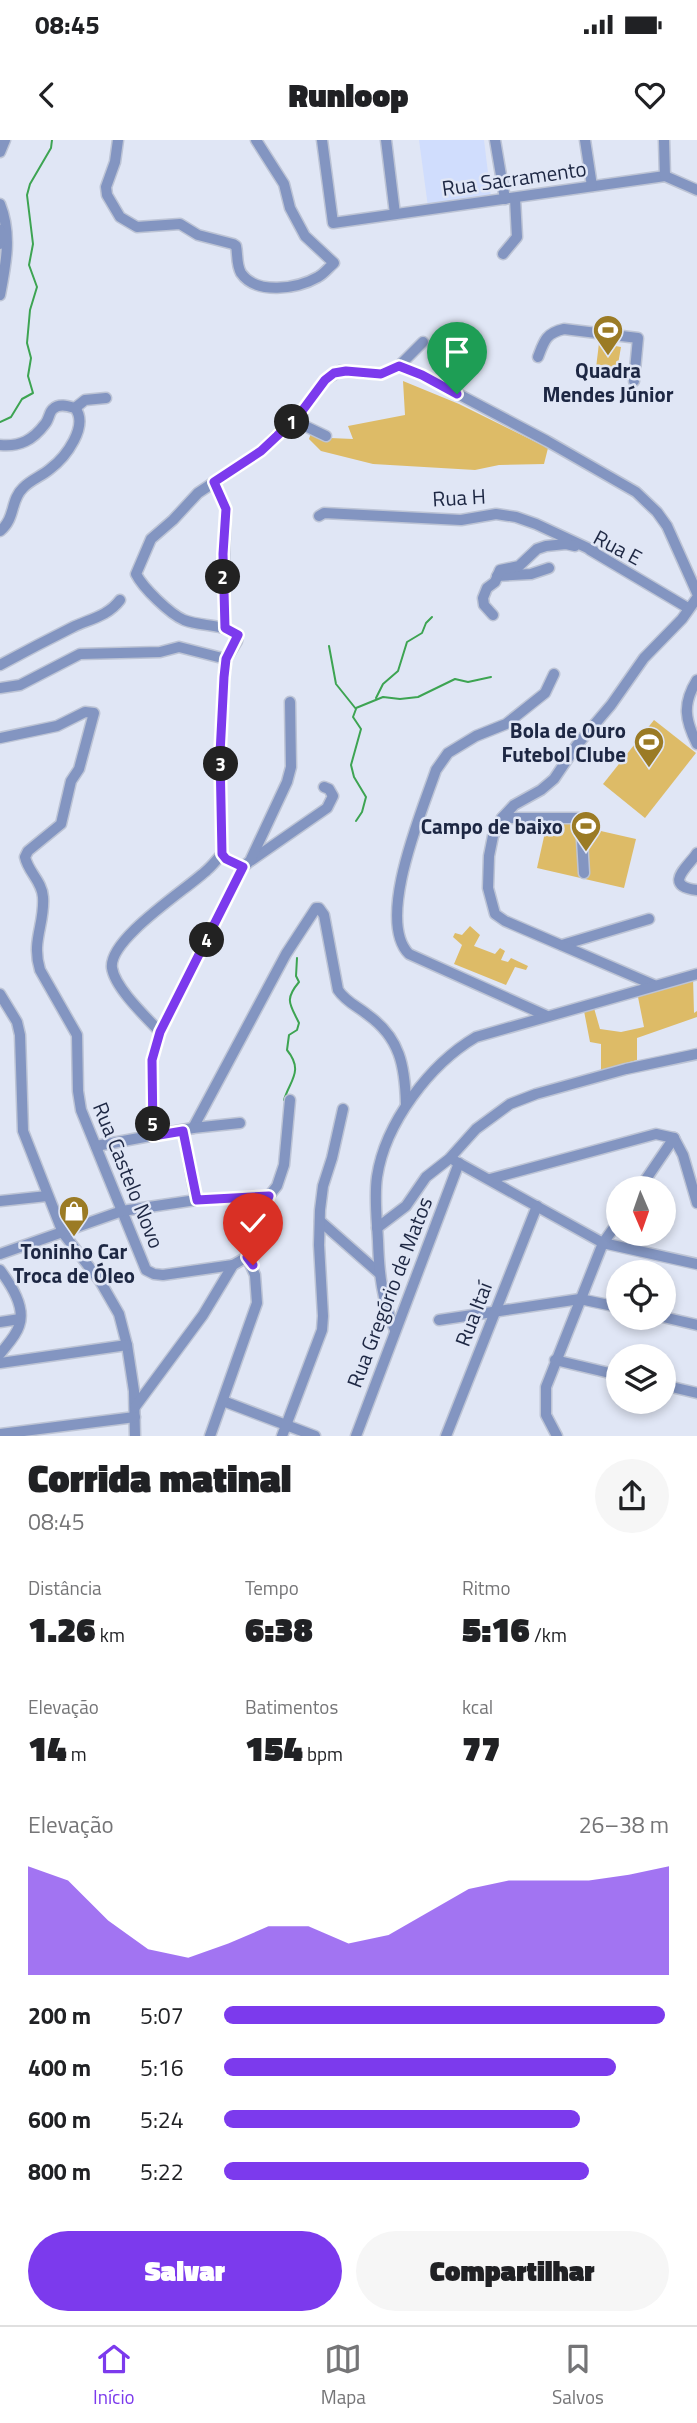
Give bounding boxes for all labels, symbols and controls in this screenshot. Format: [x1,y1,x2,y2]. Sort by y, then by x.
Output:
text: 08:45 [35,5,100,44]
text: Runloop [288,71,409,119]
icon: back [28,76,66,114]
icon: heart [631,76,669,114]
street label: Rua Sacramento [440,152,588,204]
sports icon: Quadra Mendes Júnior [591,313,625,357]
pin [427,322,487,394]
icon: arrive [438,333,476,371]
place label: Quadra Mendes Júnior [543,354,674,410]
pin: 1 [274,404,310,440]
text: 1 [286,407,297,436]
street label: Rua H [432,480,486,514]
street label: Rua E [588,521,648,573]
pin: 2 [206,560,241,594]
text: 2 [217,562,228,591]
place label: Bola de Ouro Futebol Clube [501,714,626,770]
sports icon: Bola de Ouro Futebol Clube [632,725,666,769]
pin: 3 [204,746,238,782]
text: 3 [215,749,226,778]
sports icon: Campo de baixo [569,809,603,853]
place label: Campo de baixo [421,810,563,842]
pin: 4 [190,922,224,958]
text: 4 [201,925,212,954]
street label: Rua Castelo Novo [85,1097,173,1253]
pin: 5 [136,1107,170,1142]
text: 5 [147,1109,158,1138]
north arrow [606,1176,676,1246]
map controls [606,1176,676,1414]
street label: Rua Gregório de Matos [338,1192,440,1392]
pin [223,1193,283,1265]
shop icon: Toninho Car Troca de Óleo [57,1194,91,1238]
icon: check [234,1204,272,1242]
place label: Toninho Car Troca de Óleo [13,1235,135,1291]
button: locate [606,1260,676,1330]
street label: Rua Itaí [446,1276,500,1351]
button: layers [606,1344,676,1414]
text: Corrida matinal [28,1449,291,1507]
button: share [595,1459,669,1533]
text: 08:45 [28,1504,85,1539]
text: Distância [28,1573,102,1602]
text: Tempo [245,1573,299,1602]
text: Ritmo [462,1573,510,1602]
text: 1.26 [28,1602,96,1656]
text: 6:38 [245,1602,313,1656]
text: 5:16 [462,1602,530,1656]
text: km [96,1620,125,1649]
text: /km [530,1620,567,1649]
text: Elevação [28,1692,99,1721]
text: Batimentos [245,1692,338,1721]
text: kcal [462,1692,493,1721]
text: 14 [28,1721,67,1775]
text: 154 [245,1721,303,1775]
text: 77 [462,1721,501,1775]
text: m [67,1739,87,1768]
text: bpm [303,1739,343,1768]
text: Elevação [28,1807,114,1842]
text: 26–38 m [579,1807,669,1842]
text: 200 m [28,1998,91,2033]
text: 5:07 [140,1998,184,2033]
text: 400 m [28,2050,91,2085]
text: 5:16 [140,2050,184,2085]
text: 600 m [28,2102,91,2137]
text: 5:24 [140,2102,184,2137]
text: 800 m [28,2154,91,2189]
text: 5:22 [140,2154,184,2189]
button: Salvar [28,2231,342,2311]
button: Compartilhar [356,2231,669,2311]
tab: Início [93,2340,135,2411]
tab: Mapa [321,2340,366,2411]
tab: Salvos [552,2340,604,2411]

